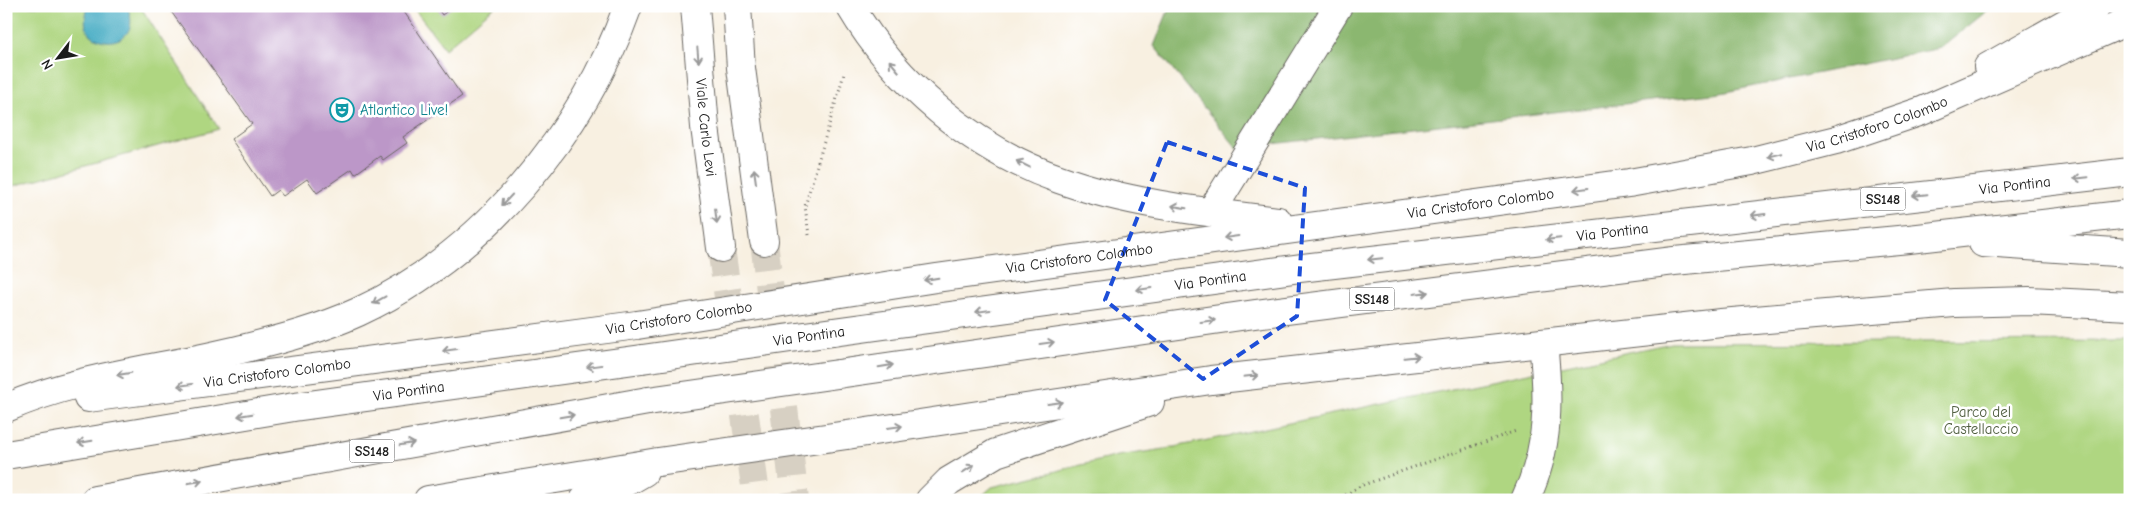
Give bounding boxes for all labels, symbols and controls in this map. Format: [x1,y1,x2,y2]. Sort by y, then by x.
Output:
north arrow [32,32,82,82]
one-way arrow [693,47,703,63]
text: N [38,56,57,73]
one-way arrow [888,60,900,73]
street label: Viale Carlo Levi [692,78,720,178]
street label: Via Cristoforo Colombo [1804,92,1950,156]
theatre icon: Atlantico Live! [329,97,355,123]
place label: Atlantico Live! [360,101,448,119]
one-way arrow [1768,151,1784,160]
one-way arrow [1016,158,1031,168]
one-way arrow [750,168,760,184]
street label: Via Pontina [1978,172,2052,198]
one-way arrow [2074,173,2090,183]
street label: Via Cristoforo Colombo [1406,184,1555,222]
one-way arrow [1573,185,1589,195]
road number: SS148 [1860,188,1906,210]
one-way arrow [1912,190,1928,200]
one-way arrow [501,194,513,207]
one-way arrow [1171,201,1187,211]
one-way arrow [712,208,722,224]
one-way arrow [1751,210,1767,220]
street label: Via Pontina [1576,219,1649,245]
one-way arrow [1223,232,1239,242]
one-way arrow [1546,234,1562,244]
street label: Via Cristoforo Colombo [1005,239,1154,277]
one-way arrow [1367,254,1383,264]
street label: Via Pontina [1174,267,1247,294]
one-way arrow [924,274,940,284]
one-way arrow [1136,284,1152,294]
road number: SS148 [1350,288,1394,310]
one-way arrow [1413,288,1429,298]
one-way arrow [372,295,387,305]
street label: Via Cristoforo Colombo [605,298,754,338]
one-way arrow [975,306,991,316]
one-way arrow [1199,315,1215,325]
street label: Via Pontina [772,322,846,350]
one-way arrow [1038,338,1054,348]
one-way arrow [442,345,458,355]
one-way arrow [1404,352,1420,362]
street label: Via Cristoforo Colombo [203,354,352,392]
one-way arrow [586,361,602,371]
one-way arrow [877,361,893,371]
one-way arrow [116,370,132,380]
one-way arrow [1243,371,1259,381]
street label: Via Pontina [372,377,446,405]
one-way arrow [177,381,193,391]
one-way arrow [1047,398,1063,408]
park label: Parco del Castellaccio [1944,403,2018,438]
one-way arrow [558,410,574,420]
one-way arrow [238,411,254,421]
one-way arrow [886,422,902,432]
one-way arrow [77,437,93,447]
one-way arrow [398,439,414,449]
road number: SS148 [350,440,394,462]
one-way arrow [960,464,974,474]
one-way arrow [187,477,203,487]

